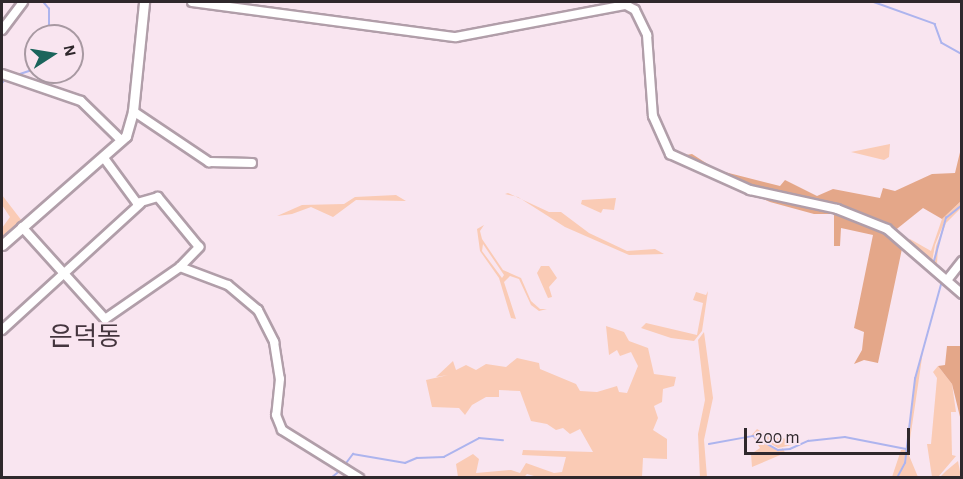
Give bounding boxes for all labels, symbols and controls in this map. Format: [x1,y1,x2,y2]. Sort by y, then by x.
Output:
north arrow [24,24,84,84]
text: N [61,44,79,58]
district label: 은덕동 [49,322,121,354]
scale bar [747,416,914,454]
text: 200 m [755,429,800,447]

